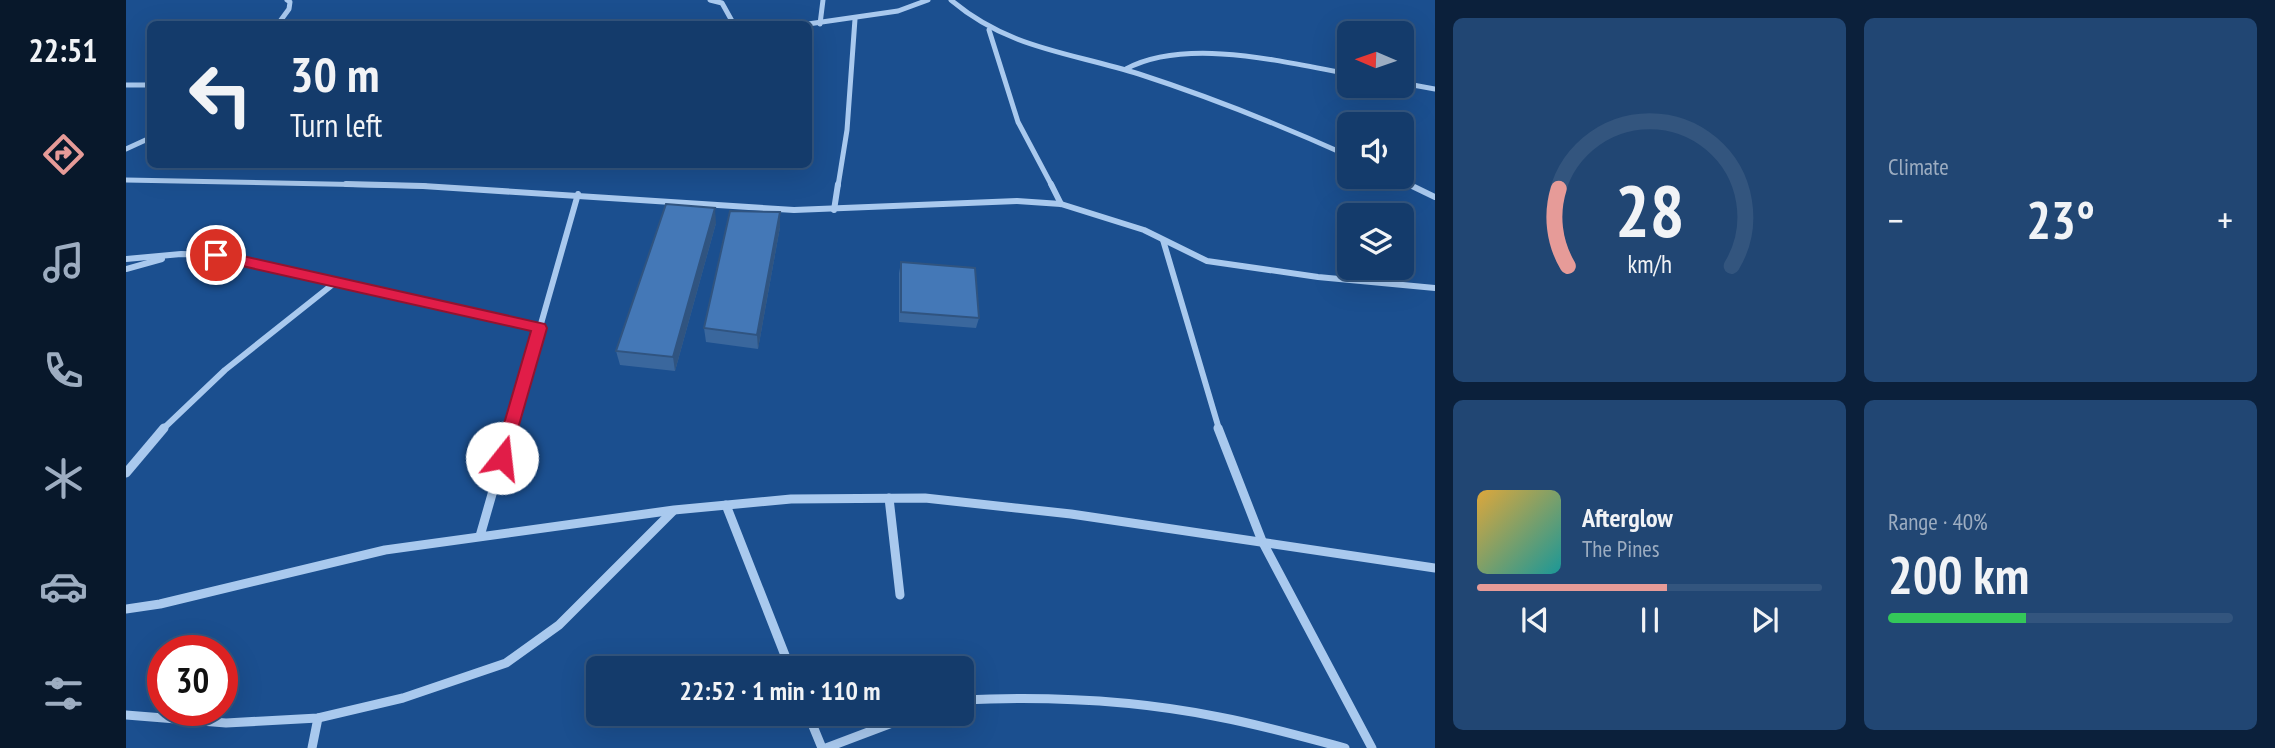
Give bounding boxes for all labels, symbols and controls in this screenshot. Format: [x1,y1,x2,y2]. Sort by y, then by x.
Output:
north arrow [1337,21,1414,98]
map controls [1337,21,1414,280]
text: 22:51 [28,29,98,71]
text: 30 m [290,42,379,106]
icon: left [175,49,266,140]
text: Turn left [290,104,382,146]
button: sound [1337,112,1414,189]
icon: directions [39,130,88,179]
text: Climate [1888,152,1949,181]
text: 28 [1615,162,1684,256]
text: 23° [2026,186,2095,253]
text: − [1888,195,1904,244]
text: + [2217,195,2233,244]
button: layers [1337,203,1414,280]
pin [186,225,246,285]
icon: arrive [197,236,235,274]
icon: music [39,238,88,287]
text: km/h [1627,248,1672,280]
icon: phone [39,346,88,395]
position arrow [465,421,539,495]
icon: climate [39,454,88,503]
text: Afterglow [1582,501,1673,534]
text: Range · 40% [1888,507,1988,536]
text: The Pines [1582,534,1660,563]
text: 200 km [1888,541,2029,608]
icon: car [39,562,88,611]
icon: previous [1516,601,1554,639]
icon: pause [1631,601,1669,639]
icon: next [1746,601,1784,639]
speed limit sign: 30 [147,635,238,726]
icon: filters [39,669,88,718]
text: 22:52 · 1 min · 110 m [680,674,880,707]

